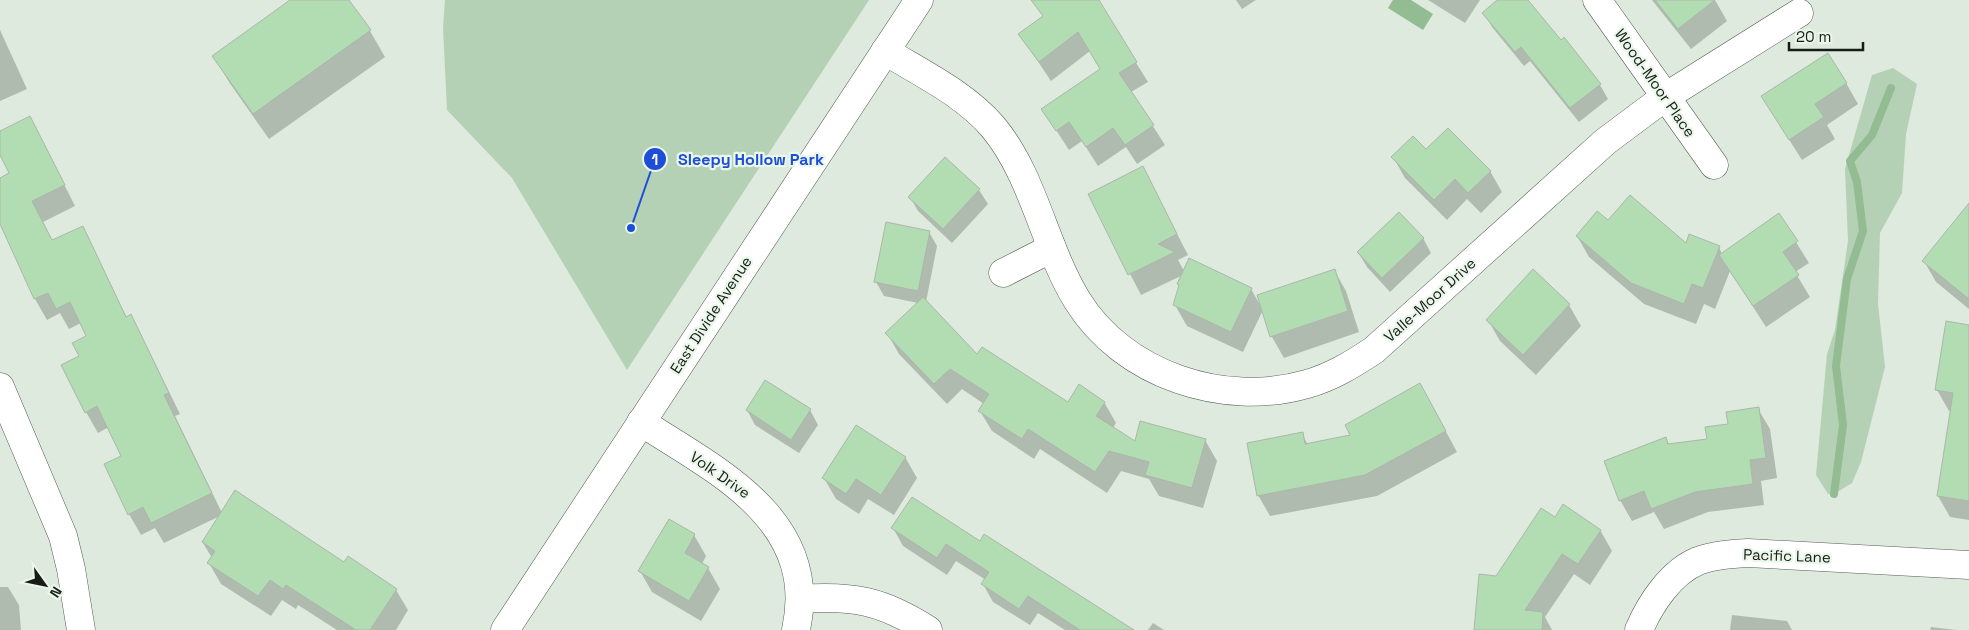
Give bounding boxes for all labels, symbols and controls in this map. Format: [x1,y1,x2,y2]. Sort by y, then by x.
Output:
scale bar [1789,20,1863,52]
street label: Wood-Moor Place [1611,25,1700,141]
text: 20 m [1796,27,1831,46]
callout: Sleepy Hollow Park [643,144,834,175]
text: Sleepy Hollow Park [678,149,824,170]
text: 1 [652,150,658,169]
street label: East Divide Avenue [666,252,756,377]
street label: Valle-Moor Drive [1380,253,1480,346]
street label: Volk Drive [686,447,754,502]
street label: Pacific Lane [1743,544,1831,567]
north arrow [20,560,70,610]
text: N [46,583,66,601]

